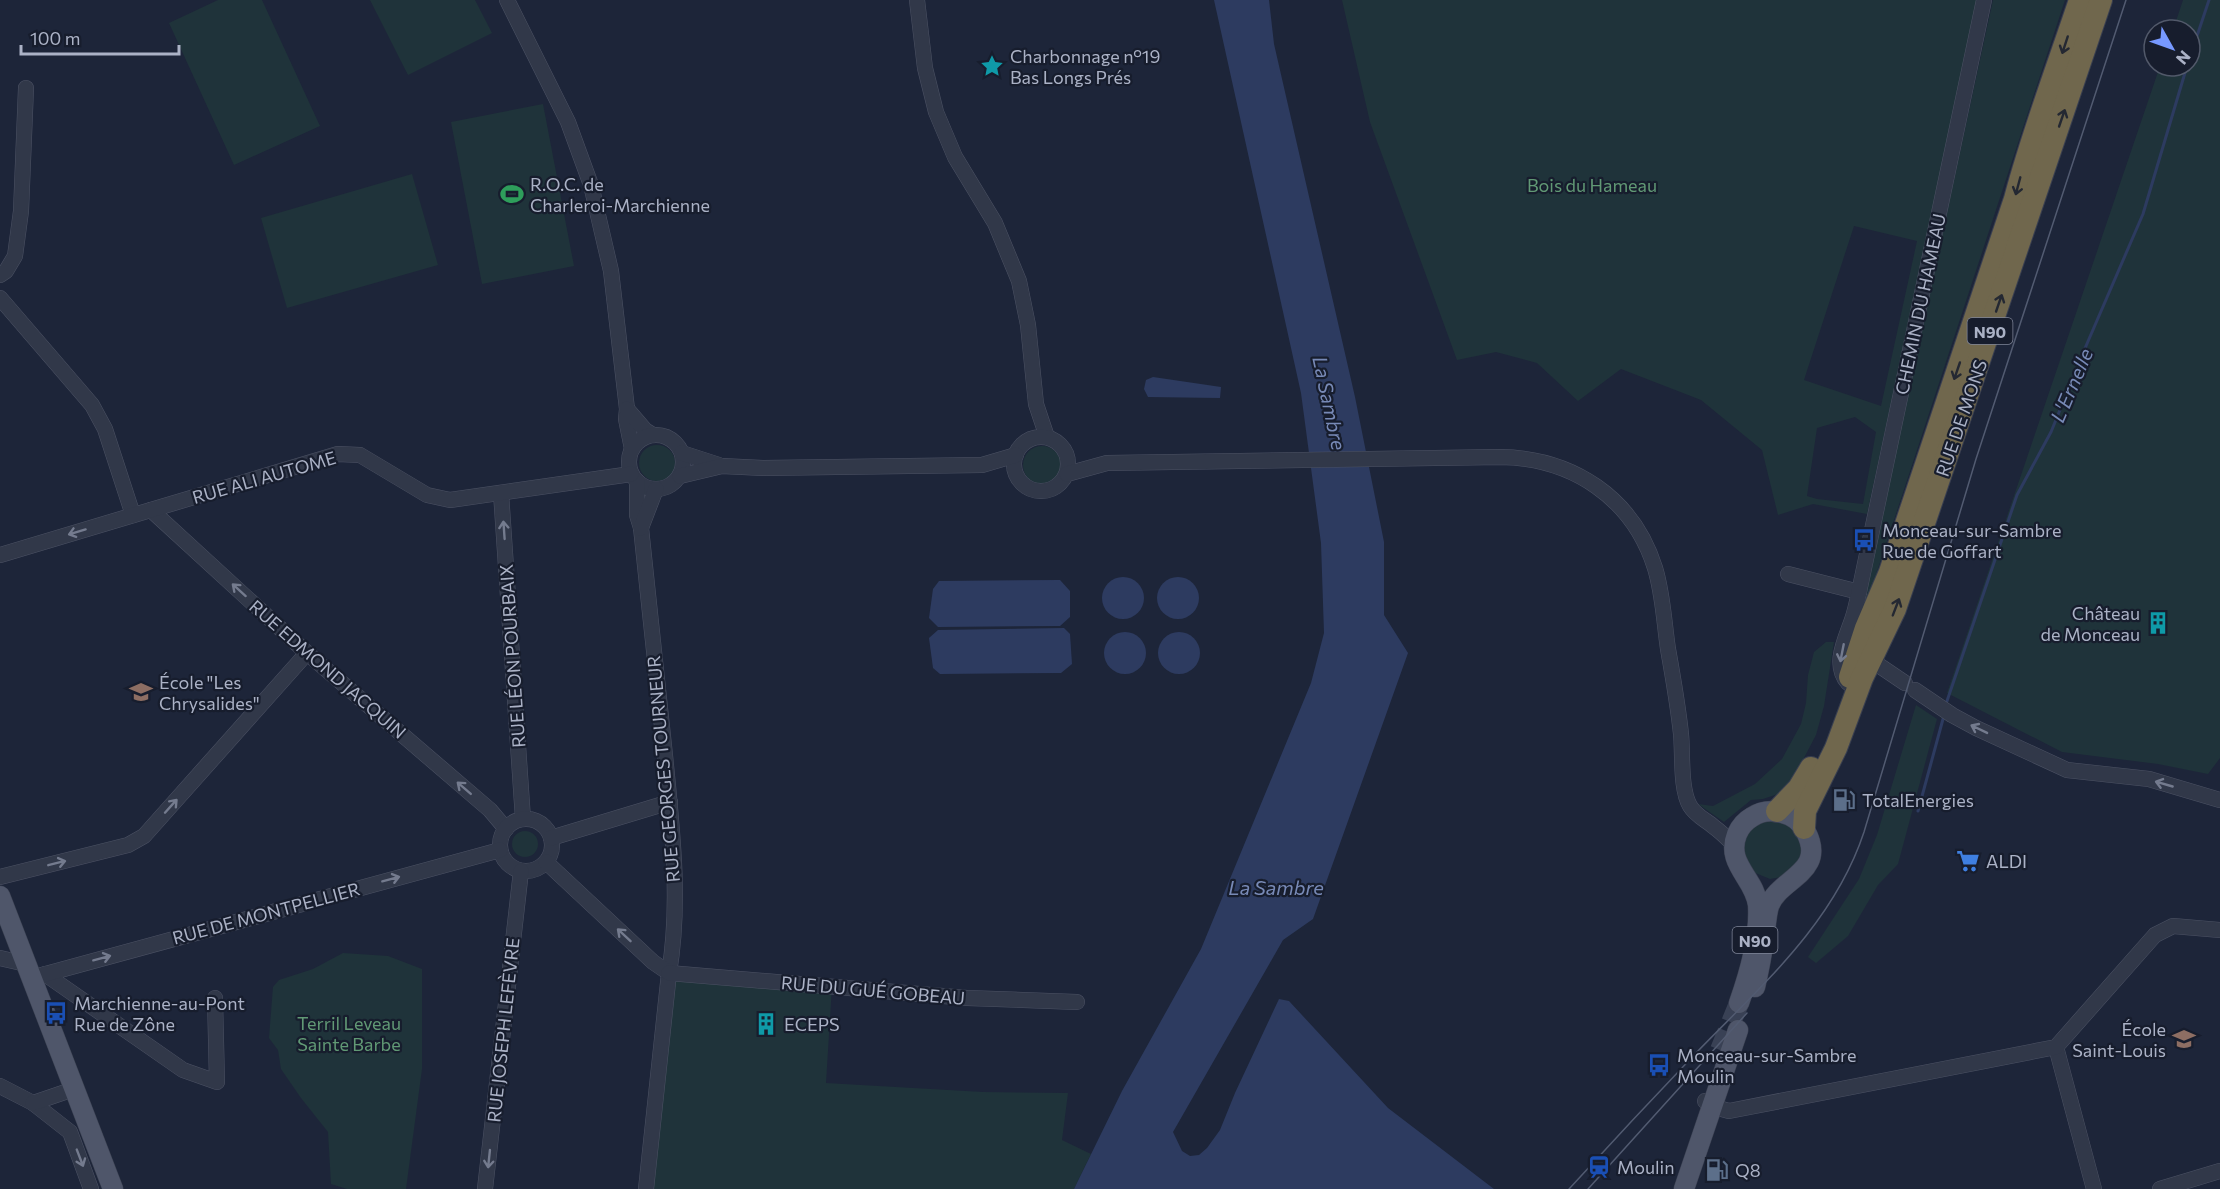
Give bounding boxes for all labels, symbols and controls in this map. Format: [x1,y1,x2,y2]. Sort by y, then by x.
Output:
scale bar [21,18,178,56]
north arrow [2142,18,2202,78]
text: 100 m [30,27,80,49]
one-way arrow [2059,35,2070,54]
place label: Charbonnage n°19 Bas Longs Prés [1010,45,1160,88]
text: N [2173,47,2195,69]
place icon: Charbonnage n°19 Bas Longs Prés [979,53,1005,79]
one-way arrow [2057,109,2068,128]
place label: R.O.C. de Charleroi-Marchienne [530,173,710,216]
park label: Bois du Hameau [1527,174,1657,196]
one-way arrow [2012,176,2024,195]
sports icon: R.O.C. de Charleroi-Marchienne [499,181,525,207]
street label: CHEMIN DU HAMEAU [1890,211,1950,397]
one-way arrow [1995,294,2006,313]
road number: N90 [1968,318,2012,344]
water label: L'Ernelle [2045,344,2097,426]
water label: La Sambre [1308,354,1352,453]
street label: RUE DE MONS [1931,357,1991,479]
one-way arrow [1951,361,1962,380]
street label: RUE ALI AUTOME [190,446,338,508]
place label: Monceau-sur-Sambre Rue de Goffart [1882,519,2061,562]
one-way arrow [498,521,509,541]
one-way arrow [68,527,87,538]
bus stop icon: Monceau-sur-Sambre Rue de Goffart [1851,527,1877,553]
street label: RUE LÉON POURBAIX [495,563,529,749]
one-way arrow [231,583,246,597]
street label: RUE EDMOND JACQUIN [245,595,411,743]
one-way arrow [1891,598,1902,616]
place label: Château de Monceau [2041,602,2140,645]
building icon: Château de Monceau [2145,610,2171,636]
one-way arrow [1836,643,1847,662]
street label: RUE GEORGES TOURNEUR [642,655,684,883]
place label: École "Les Chrysalides" [159,671,260,714]
school or university icon: École "Les Chrysalides" [128,679,154,705]
one-way arrow [1970,723,1988,735]
one-way arrow [2155,778,2174,789]
one-way arrow [457,781,472,795]
fuel station icon: TotalEnergies [1831,787,1857,813]
place label: TotalEnergies [1862,789,1974,811]
one-way arrow [164,799,178,814]
supermarket icon: ALDI [1955,848,1981,874]
place label: ALDI [1986,850,2027,872]
one-way arrow [47,856,66,868]
one-way arrow [381,873,400,885]
water label: La Sambre [1228,875,1324,899]
street label: RUE DE MONTPELLIER [170,877,362,949]
road number: N90 [1732,927,1778,953]
one-way arrow [617,928,632,942]
street label: RUE JOSEPH LEFÈVRE [482,937,524,1123]
one-way arrow [92,952,111,963]
street label: RUE DU GUÉ GOBEAU [780,971,966,1009]
place label: Marchienne-au-Pont Rue de Zône [74,992,245,1035]
bus stop icon: Marchienne-au-Pont Rue de Zône [43,1000,69,1026]
building icon: ECEPS [753,1011,779,1037]
park label: Terril Leveau Sainte Barbe [297,1012,401,1055]
place label: ECEPS [784,1013,840,1035]
place label: École Saint-Louis [2072,1018,2166,1061]
school or university icon: École Saint-Louis [2171,1026,2197,1052]
place label: Monceau-sur-Sambre Moulin [1677,1044,1856,1087]
bus stop icon: Monceau-sur-Sambre Moulin [1646,1052,1672,1078]
one-way arrow [75,1148,86,1167]
one-way arrow [483,1148,494,1168]
station icon: Moulin [1586,1154,1612,1180]
place label: Moulin [1617,1156,1675,1178]
fuel station icon: Q8 [1704,1157,1730,1183]
place label: Q8 [1735,1159,1761,1181]

